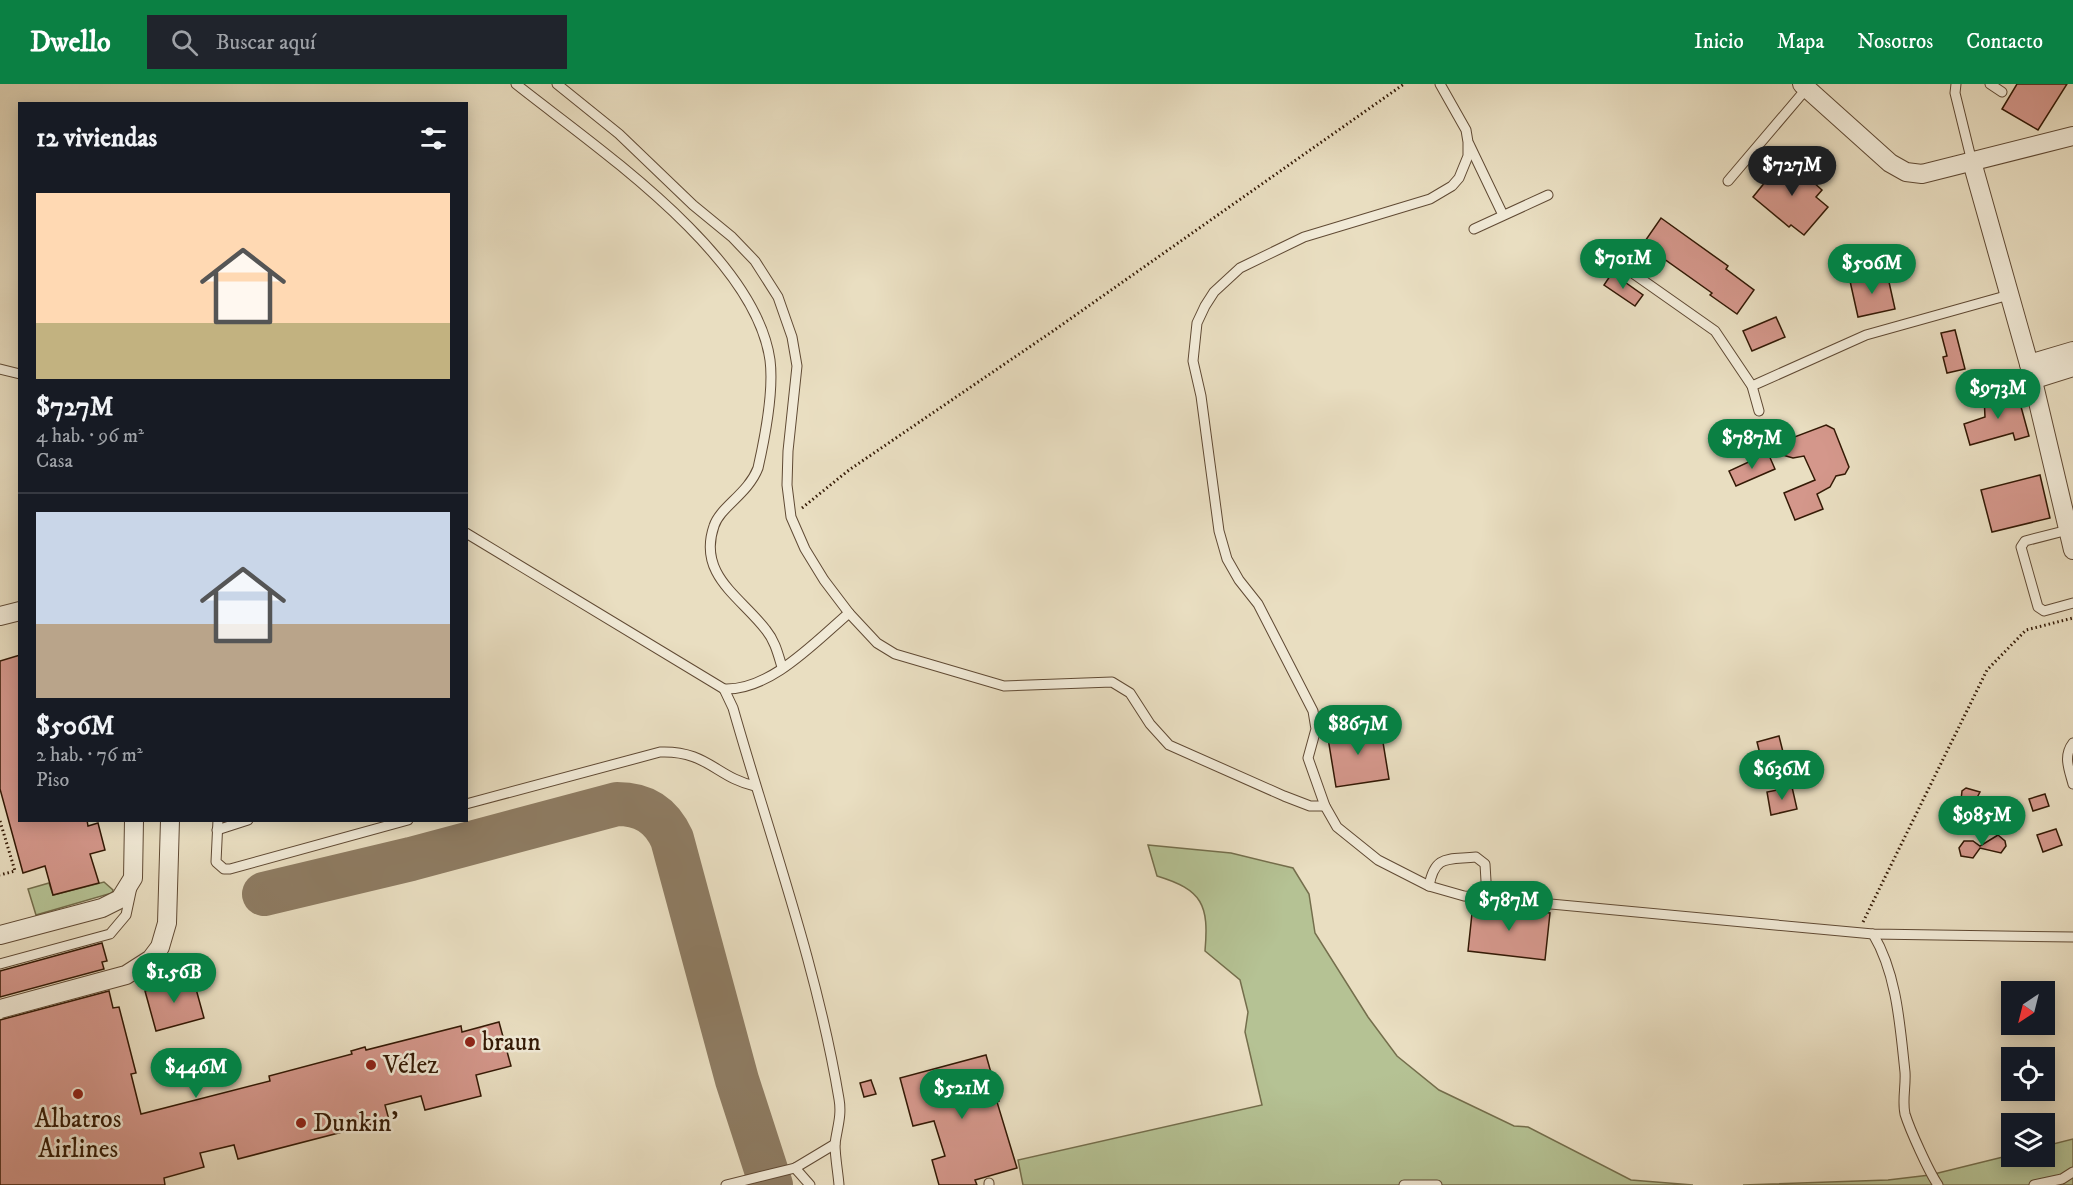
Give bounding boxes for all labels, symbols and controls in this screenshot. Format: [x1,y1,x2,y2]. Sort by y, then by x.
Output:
search box [147,15,567,69]
text: Dwello [30,25,111,60]
icon: search [168,26,201,59]
text: Buscar aquí [216,29,316,56]
text: Inicio [1694,29,1744,55]
text: Mapa [1777,29,1824,55]
text: Nosotros [1857,29,1933,55]
text: Contacto [1966,29,2043,55]
text: 12 viviendas [36,122,157,155]
icon: filters [417,122,450,155]
pin: $727M [1750,146,1834,197]
text: $727M [1762,153,1822,178]
icon: home [189,232,297,340]
pin: $701M [1581,239,1665,290]
pin: $506M [1830,244,1914,295]
text: $701M [1594,246,1652,271]
text: $506M [1842,251,1902,276]
pin: $973M [1956,369,2040,420]
text: $973M [1969,376,2027,401]
text: $727M [36,391,114,424]
pin: $787M [1710,419,1794,470]
text: 4 hab. · 96 m² [36,424,144,449]
text: $787M [1722,426,1782,451]
text: Casa [36,449,73,474]
icon: home [189,551,297,659]
pin: $867M [1316,705,1400,756]
text: $506M [36,710,114,743]
text: $867M [1328,712,1388,737]
text: 2 hab. · 76 m² [36,743,143,768]
pin: $636M [1740,750,1824,801]
text: $636M [1753,757,1811,782]
text: Piso [36,768,69,793]
pin: $985M [1940,796,2024,847]
text: $985M [1952,803,2012,828]
pin: $787M [1467,881,1551,932]
text: $787M [1479,888,1539,913]
pin: $1.56B [125,953,223,1004]
text: $1.56B [146,960,202,985]
north arrow [2001,981,2055,1035]
map controls [2001,981,2055,1167]
place label: braun [482,1026,541,1059]
marker: braun [463,1035,477,1049]
button: locate [2001,1047,2055,1101]
pin: $446M [154,1048,238,1099]
place label: Vélez [382,1049,439,1082]
text: $446M [165,1055,227,1080]
marker: Vélez [364,1058,378,1072]
pin: $521M [920,1069,1004,1120]
text: $521M [934,1076,990,1101]
marker: Albatros Airlines [71,1087,85,1101]
place label: Albatros Airlines [35,1103,121,1166]
place label: Dunkin' [313,1107,398,1140]
button: layers [2001,1113,2055,1167]
marker: Dunkin' [294,1116,308,1130]

